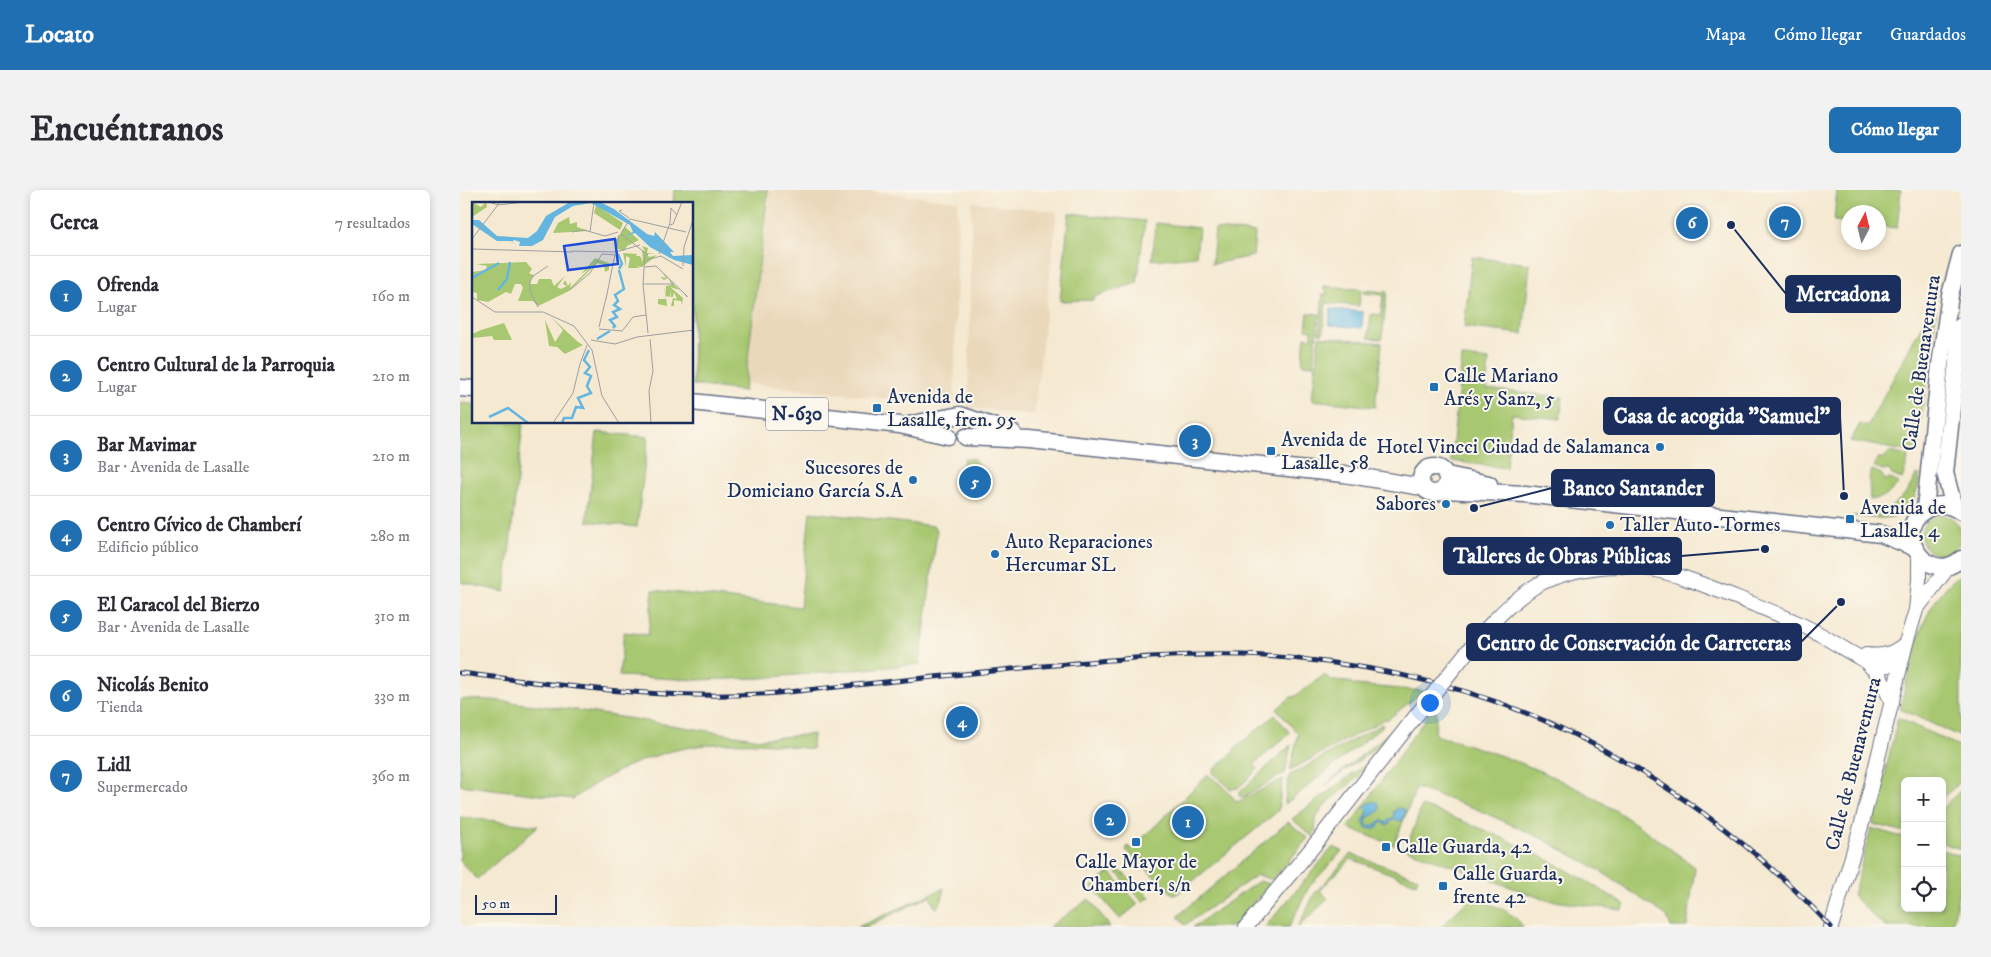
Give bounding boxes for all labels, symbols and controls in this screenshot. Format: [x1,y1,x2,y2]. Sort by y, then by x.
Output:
text: Locato [25,20,94,50]
text: Mapa [1705,24,1746,46]
text: Cómo llegar [1774,24,1862,46]
text: Guardados [1890,24,1966,46]
button: Cómo llegar [1829,107,1961,153]
text: Encuéntranos [30,108,224,152]
inset map [472,202,694,424]
pin: 7 [1769,203,1801,241]
pin: 6 [1676,204,1708,242]
north arrow [1841,205,1886,250]
text: Cerca [50,210,98,236]
text: 7 resultados [335,213,410,233]
street label: Calle de Buenaventura [1897,273,1947,453]
text: Ofrenda [97,274,159,297]
callout: Mercadona [1786,276,1900,312]
text: Mercadona [1796,282,1891,308]
text: 1 [63,286,69,306]
text: 160 m [372,286,410,306]
text: Lugar [97,297,137,317]
text: Centro Cultural de la Parroquia [97,354,335,377]
place label: Calle Mariano Arés y Sanz, 5 [1444,364,1558,412]
text: 2 [62,366,70,386]
text: 210 m [372,366,410,386]
text: Lugar [97,377,137,397]
marker: Calle Mariano Arés y Sanz, 5 [1428,381,1440,393]
place label: Avenida de Lasalle, fren. 95 [887,385,1017,433]
road number: N-630 [766,398,828,430]
callout: Casa de acogida "Samuel" [1604,398,1840,434]
marker: Avenida de Lasalle, fren. 95 [871,402,883,414]
text: Casa de acogida "Samuel" [1614,404,1831,430]
pin: 3 [1179,422,1211,460]
place label: Avenida de Lasalle, 58 [1281,428,1369,476]
text: Bar Mavimar [97,434,196,457]
place label: Hotel Vincci Ciudad de Salamanca [1376,435,1651,460]
marker: Hotel Vincci Ciudad de Salamanca [1654,441,1666,453]
marker: Avenida de Lasalle, 58 [1265,445,1277,457]
text: 3 [63,446,69,466]
text: 210 m [372,446,410,466]
place label: Sucesores de Domiciano García S.A [727,456,903,504]
text: Bar · Avenida de Lasalle [97,457,249,477]
pin: 5 [959,463,991,501]
callout: Banco Santander [1552,470,1714,506]
marker: Sucesores de Domiciano García S.A [907,474,919,486]
text: Banco Santander [1562,476,1705,502]
place label: Sabores [1376,492,1436,517]
place label: Avenida de Lasalle, 4 [1860,496,1946,544]
marker: Sabores [1440,498,1452,510]
place label: Taller Auto-Tormes [1620,513,1781,538]
marker: Avenida de Lasalle, 4 [1844,513,1856,525]
text: Centro Cívico de Chamberí [97,514,301,537]
marker: Taller Auto-Tormes [1604,519,1616,531]
text: 4 [61,526,71,546]
text: 280 m [370,526,410,546]
place label: Auto Reparaciones Hercumar SL [1005,530,1153,578]
text: Edificio público [97,537,198,557]
callout: Talleres de Obras Públicas [1444,538,1681,574]
text: Talleres de Obras Públicas [1452,544,1671,570]
marker: Auto Reparaciones Hercumar SL [989,548,1001,560]
text: El Caracol del Bierzo [97,594,260,617]
text: 5 [62,606,70,626]
text: 310 m [374,606,410,626]
text: Bar · Avenida de Lasalle [97,617,249,637]
callout: Centro de Conservación de Carreteras [1467,624,1801,660]
text: Centro de Conservación de Carreteras [1477,631,1791,657]
text: Nicolás Benito [97,674,209,697]
street label: Calle de Buenaventura [1820,674,1888,853]
text: 6 [62,686,70,706]
text: 330 m [374,686,410,706]
your location [1417,690,1443,716]
text: Tienda [97,697,143,717]
pin: 4 [946,703,978,741]
text: Lidl [97,754,131,777]
text: 7 [62,766,70,786]
text: 360 m [372,766,410,786]
text: Supermercado [97,777,188,797]
map controls [1901,777,1946,912]
button: + [1901,777,1946,822]
pin: 2 [1094,801,1126,839]
pin: 1 [1172,803,1204,841]
button: − [1901,822,1946,867]
place label: Calle Guarda, 42 [1396,835,1532,860]
marker: Calle Mayor de Chamberí, s/n [1130,836,1142,848]
marker: Calle Guarda, 42 [1380,841,1392,853]
place label: Calle Mayor de Chamberí, s/n [1075,850,1197,898]
place label: Calle Guarda, frente 42 [1453,862,1563,910]
button: locate [1901,867,1946,912]
marker: Calle Guarda, frente 42 [1437,880,1449,892]
scale bar [475,892,558,915]
text: 50 m [482,895,510,913]

